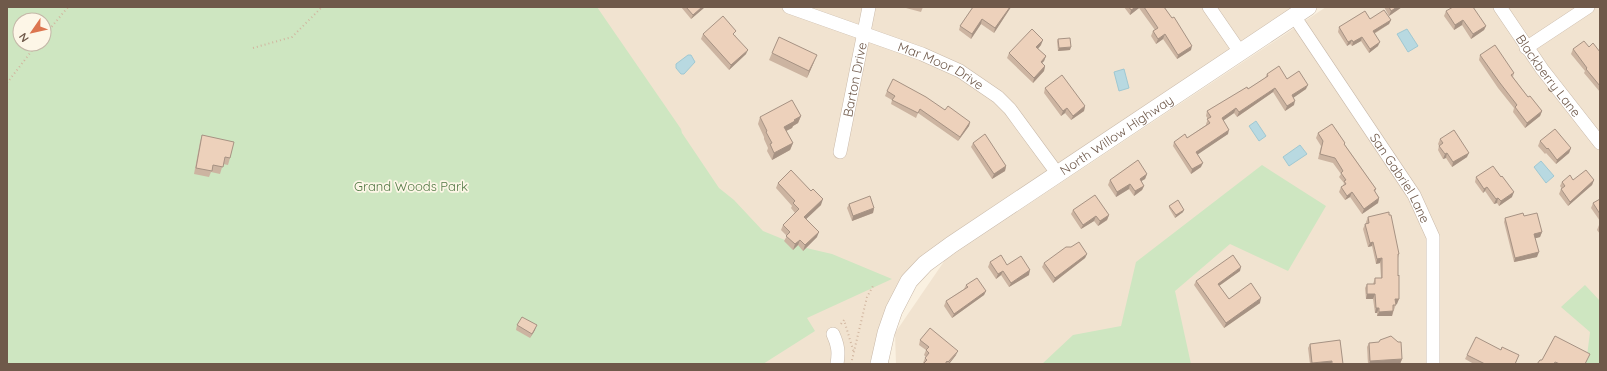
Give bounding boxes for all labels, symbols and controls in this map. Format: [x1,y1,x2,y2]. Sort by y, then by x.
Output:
north arrow [12,12,52,52]
text: N [16,30,32,45]
street label: Blackberry Lane [1513,31,1584,120]
street label: Mar Moor Drive [896,38,987,93]
street label: Barton Drive [839,41,870,118]
street label: North Willow Highway [1057,91,1176,178]
street label: San Gabriel Lane [1367,130,1434,225]
park label: Grand Woods Park [354,178,468,194]

